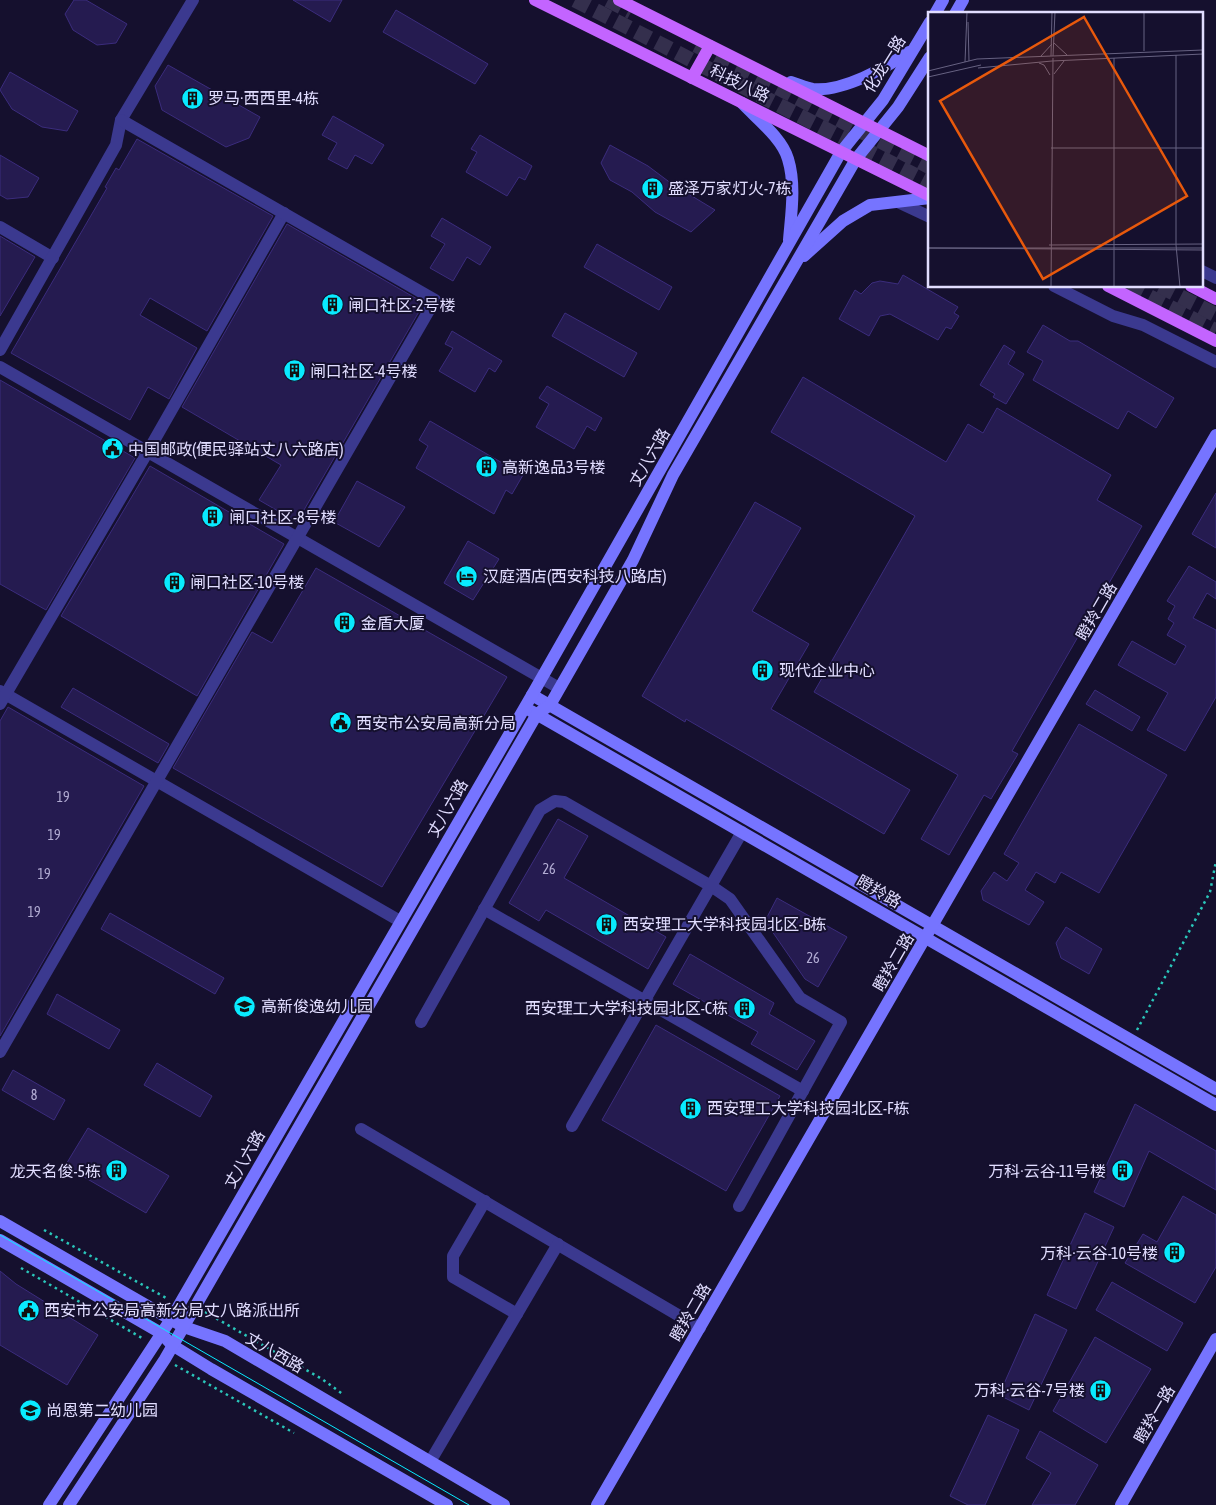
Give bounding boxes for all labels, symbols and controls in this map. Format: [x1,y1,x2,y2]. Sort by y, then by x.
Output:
inset map [928,12,1204,288]
street label: 化龙一路 [859,32,909,96]
street label: 科技八路 [707,61,773,105]
building icon: 罗马·西西里-4栋 [180,86,204,110]
place label: 罗马·西西里-4栋 [208,89,319,107]
building icon: 盛泽万家灯火-7栋 [640,176,664,200]
place label: 盛泽万家灯火-7栋 [668,179,792,197]
building icon: 闸口社区-2号楼 [320,293,344,317]
place label: 闸口社区-2号楼 [348,296,456,314]
building icon: 闸口社区-4号楼 [282,359,306,383]
place label: 闸口社区-4号楼 [310,362,418,380]
street label: 丈八六路 [625,425,673,489]
public building icon: 中国邮政(便民驿站丈八六路店) [100,437,124,461]
place label: 中国邮政(便民驿站丈八六路店) [128,440,344,459]
building icon: 高新逸品3号楼 [474,455,498,479]
place label: 高新逸品3号楼 [502,458,606,476]
building icon: 闸口社区-8号楼 [201,505,225,529]
place label: 闸口社区-8号楼 [229,508,337,526]
hotel icon: 汉庭酒店(西安科技八路店) [455,564,479,588]
place label: 汉庭酒店(西安科技八路店) [483,567,667,586]
building icon: 闸口社区-10号楼 [162,570,186,594]
place label: 闸口社区-10号楼 [190,573,304,591]
street label: 瞪羚二路 [1072,579,1120,643]
building icon: 金盾大厦 [333,611,357,635]
place label: 金盾大厦 [361,614,425,632]
building icon: 现代企业中心 [751,658,775,682]
place label: 现代企业中心 [779,661,875,679]
public building icon: 西安市公安局高新分局 [328,711,352,735]
place label: 西安市公安局高新分局 [356,714,516,732]
street label: 丈八六路 [423,776,471,840]
house number: 19 [56,789,70,805]
house number: 19 [47,827,61,843]
house number: 26 [542,861,556,877]
house number: 19 [37,866,51,882]
street label: 瞪羚路 [854,871,904,911]
house number: 19 [27,904,41,920]
building icon: 西安理工大学科技园北区-B栋 [595,912,619,936]
place label: 西安理工大学科技园北区-B栋 [623,915,827,933]
street label: 瞪羚二路 [869,930,917,994]
house number: 26 [806,950,820,966]
school or university icon: 高新俊逸幼儿园 [233,994,257,1018]
building icon: 西安理工大学科技园北区-C栋 [732,996,756,1020]
place label: 高新俊逸幼儿园 [261,997,373,1015]
place label: 西安理工大学科技园北区-C栋 [525,999,728,1017]
house number: 8 [31,1087,38,1103]
building icon: 西安理工大学科技园北区-F栋 [679,1096,703,1120]
place label: 西安理工大学科技园北区-F栋 [707,1099,909,1117]
street label: 丈八六路 [220,1127,268,1191]
building icon: 龙天名俊-5栋 [105,1159,129,1183]
building icon: 万科·云谷-11号楼 [1110,1159,1134,1183]
place label: 龙天名俊-5栋 [9,1162,101,1180]
place label: 万科·云谷-11号楼 [988,1162,1106,1180]
building icon: 万科·云谷-10号楼 [1162,1241,1186,1265]
place label: 万科·云谷-10号楼 [1040,1244,1158,1262]
street label: 瞪羚二路 [666,1280,714,1344]
public building icon: 西安市公安局高新分局丈八路派出所 [16,1298,40,1322]
place label: 西安市公安局高新分局丈八路派出所 [44,1301,300,1319]
street label: 丈八西路 [243,1328,307,1376]
building icon: 万科·云谷-7号楼 [1089,1378,1113,1402]
place label: 万科·云谷-7号楼 [974,1381,1085,1399]
street label: 瞪羚一路 [1130,1382,1178,1446]
school or university icon: 尚恩第二幼儿园 [18,1398,42,1422]
place label: 尚恩第二幼儿园 [46,1401,158,1419]

